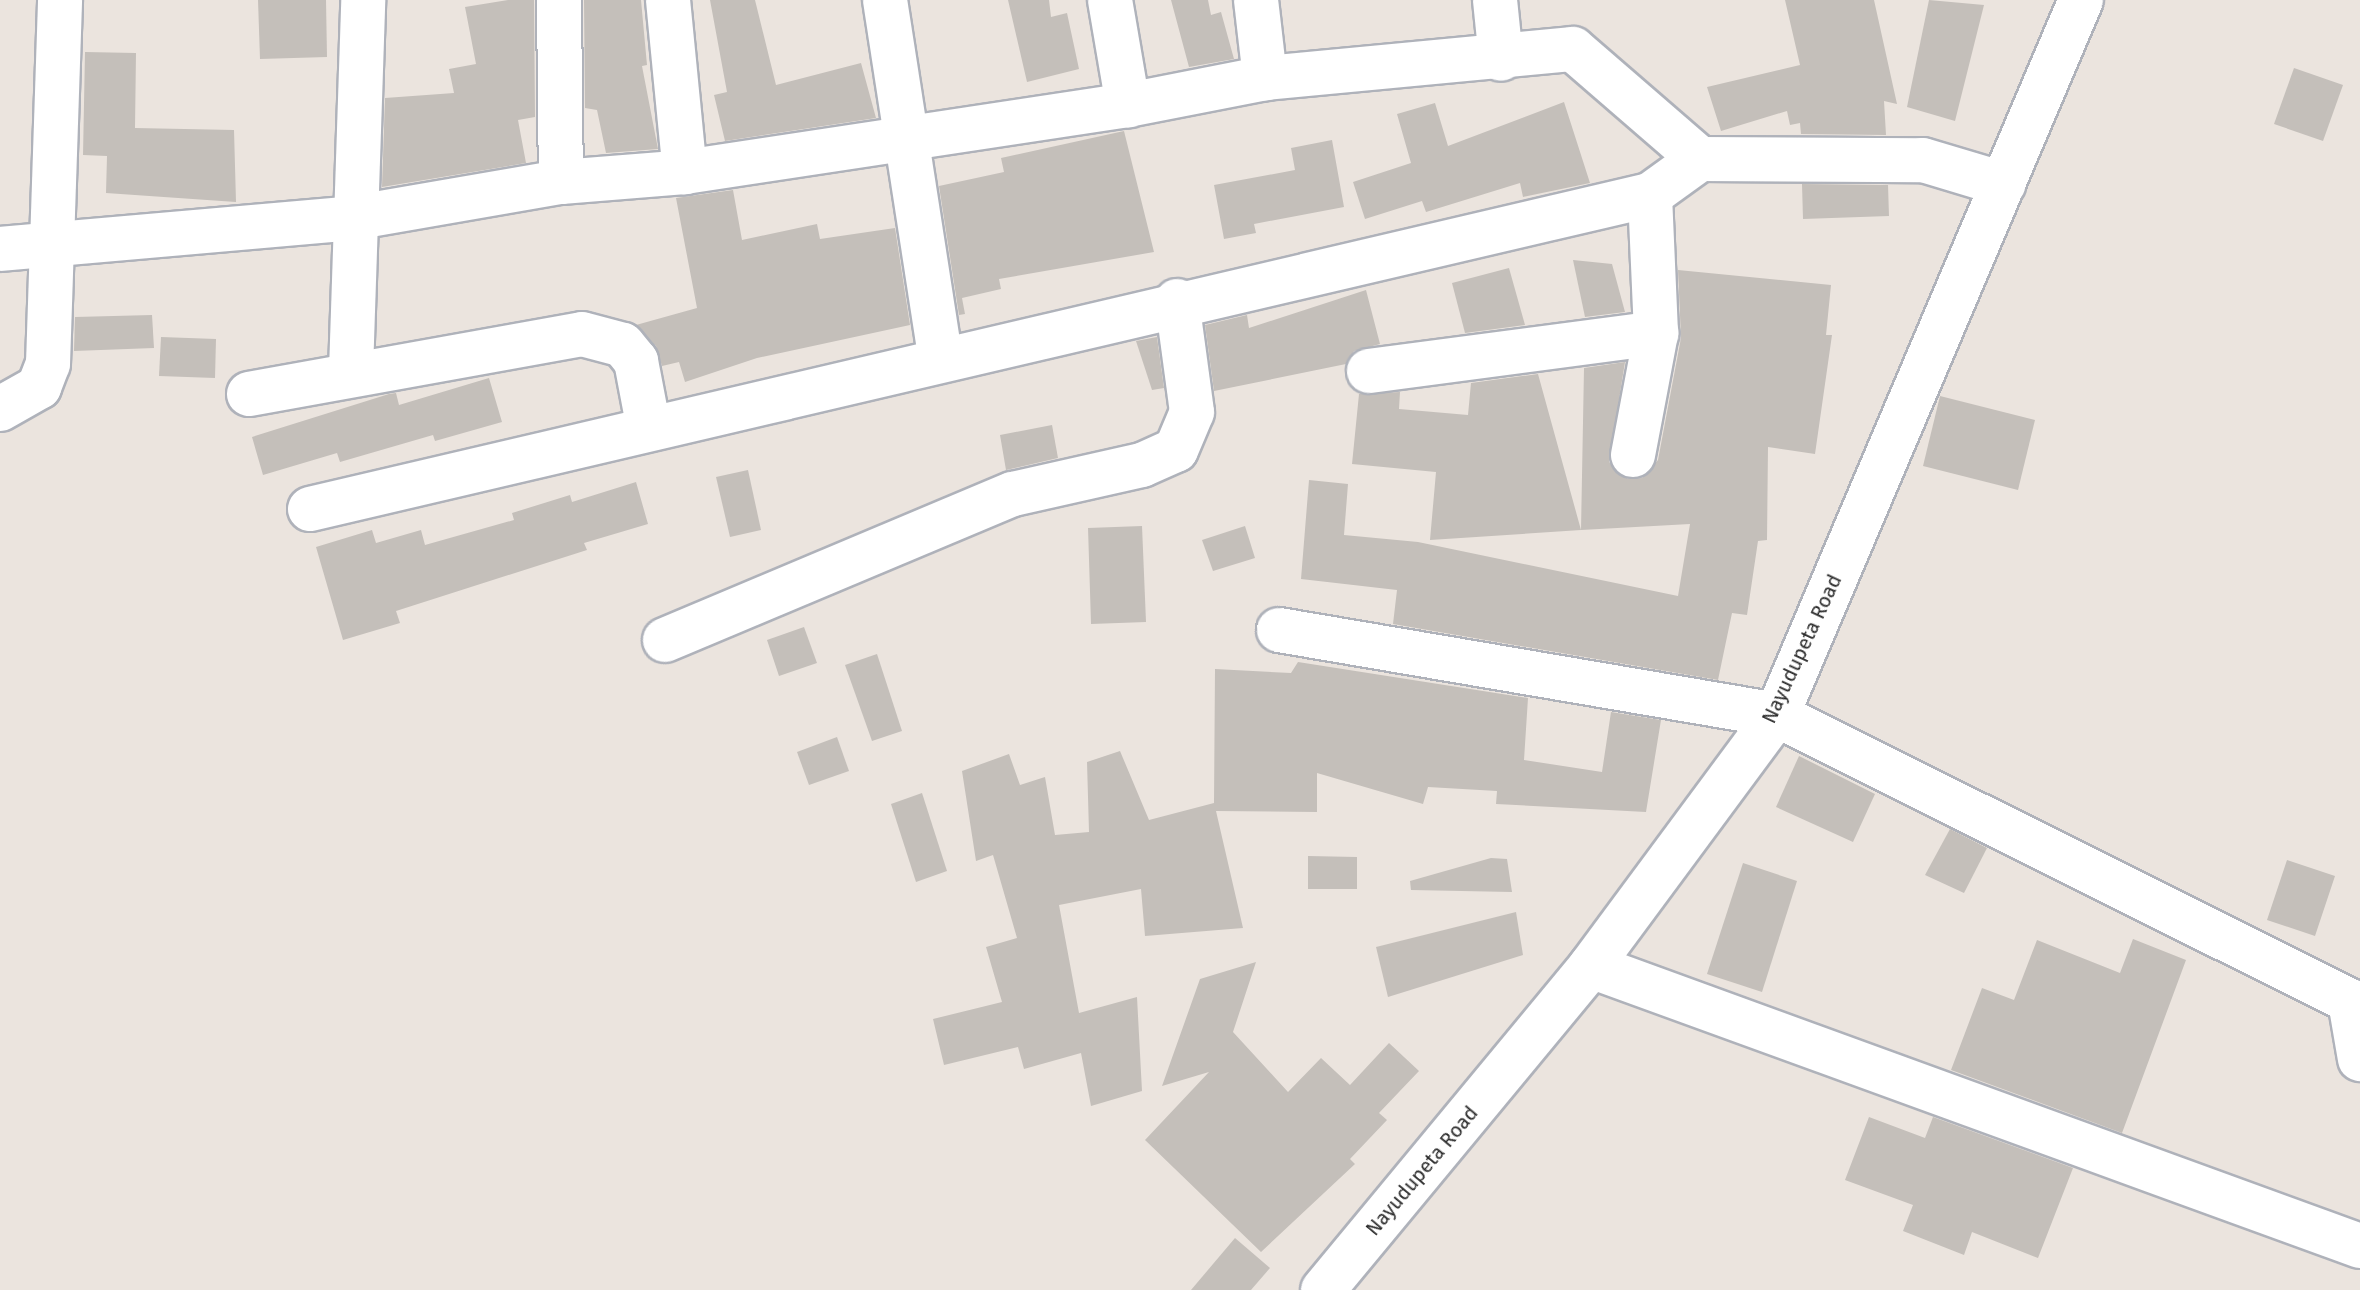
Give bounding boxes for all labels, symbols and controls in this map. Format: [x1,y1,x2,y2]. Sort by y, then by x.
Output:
street label: Nayudupeta Road [1757,571,1847,727]
street label: Nayudupeta Road [1361,1101,1483,1241]

